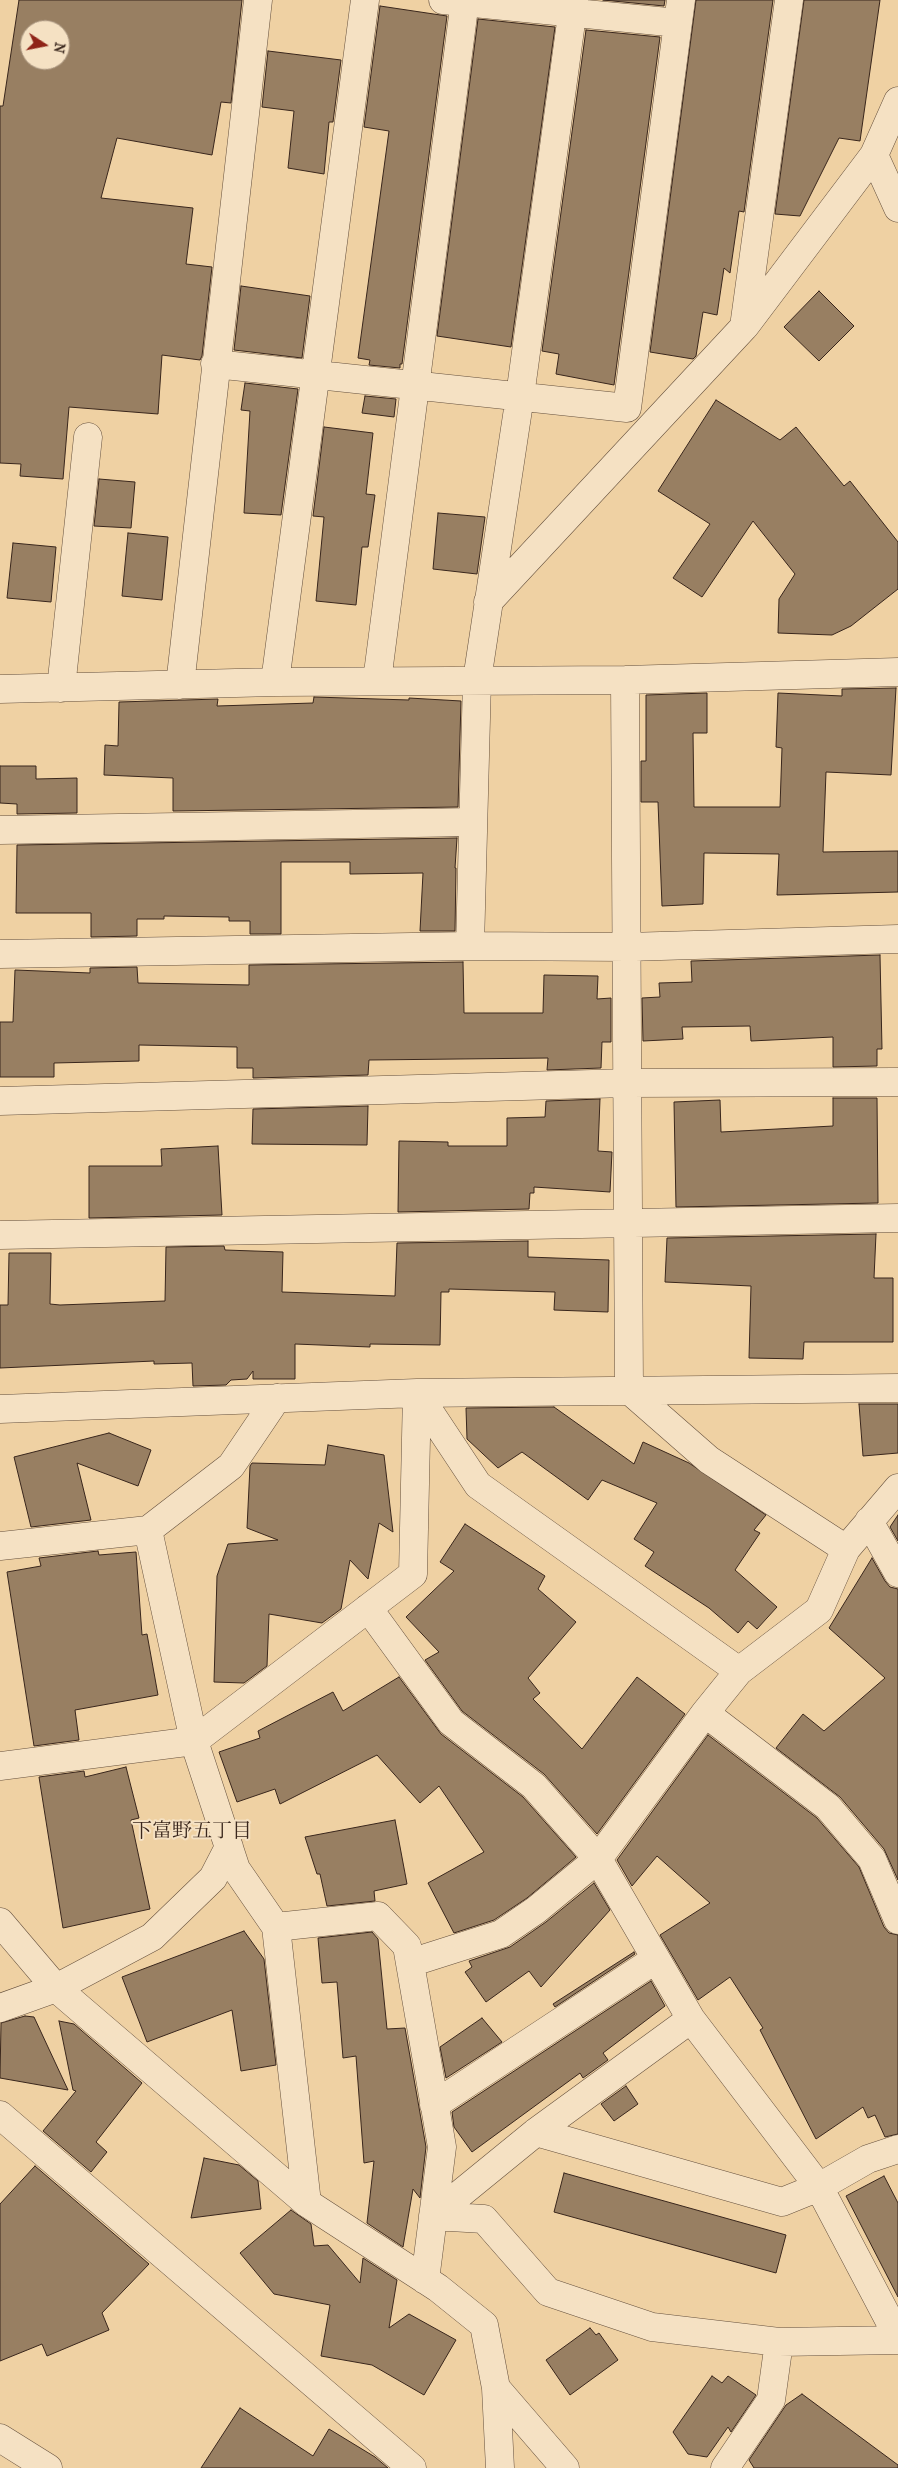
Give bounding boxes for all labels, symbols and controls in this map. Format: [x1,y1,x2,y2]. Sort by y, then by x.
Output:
north arrow [20,20,70,70]
text: N [50,41,69,55]
district label: 下富野五丁目 [132,1820,252,1844]

